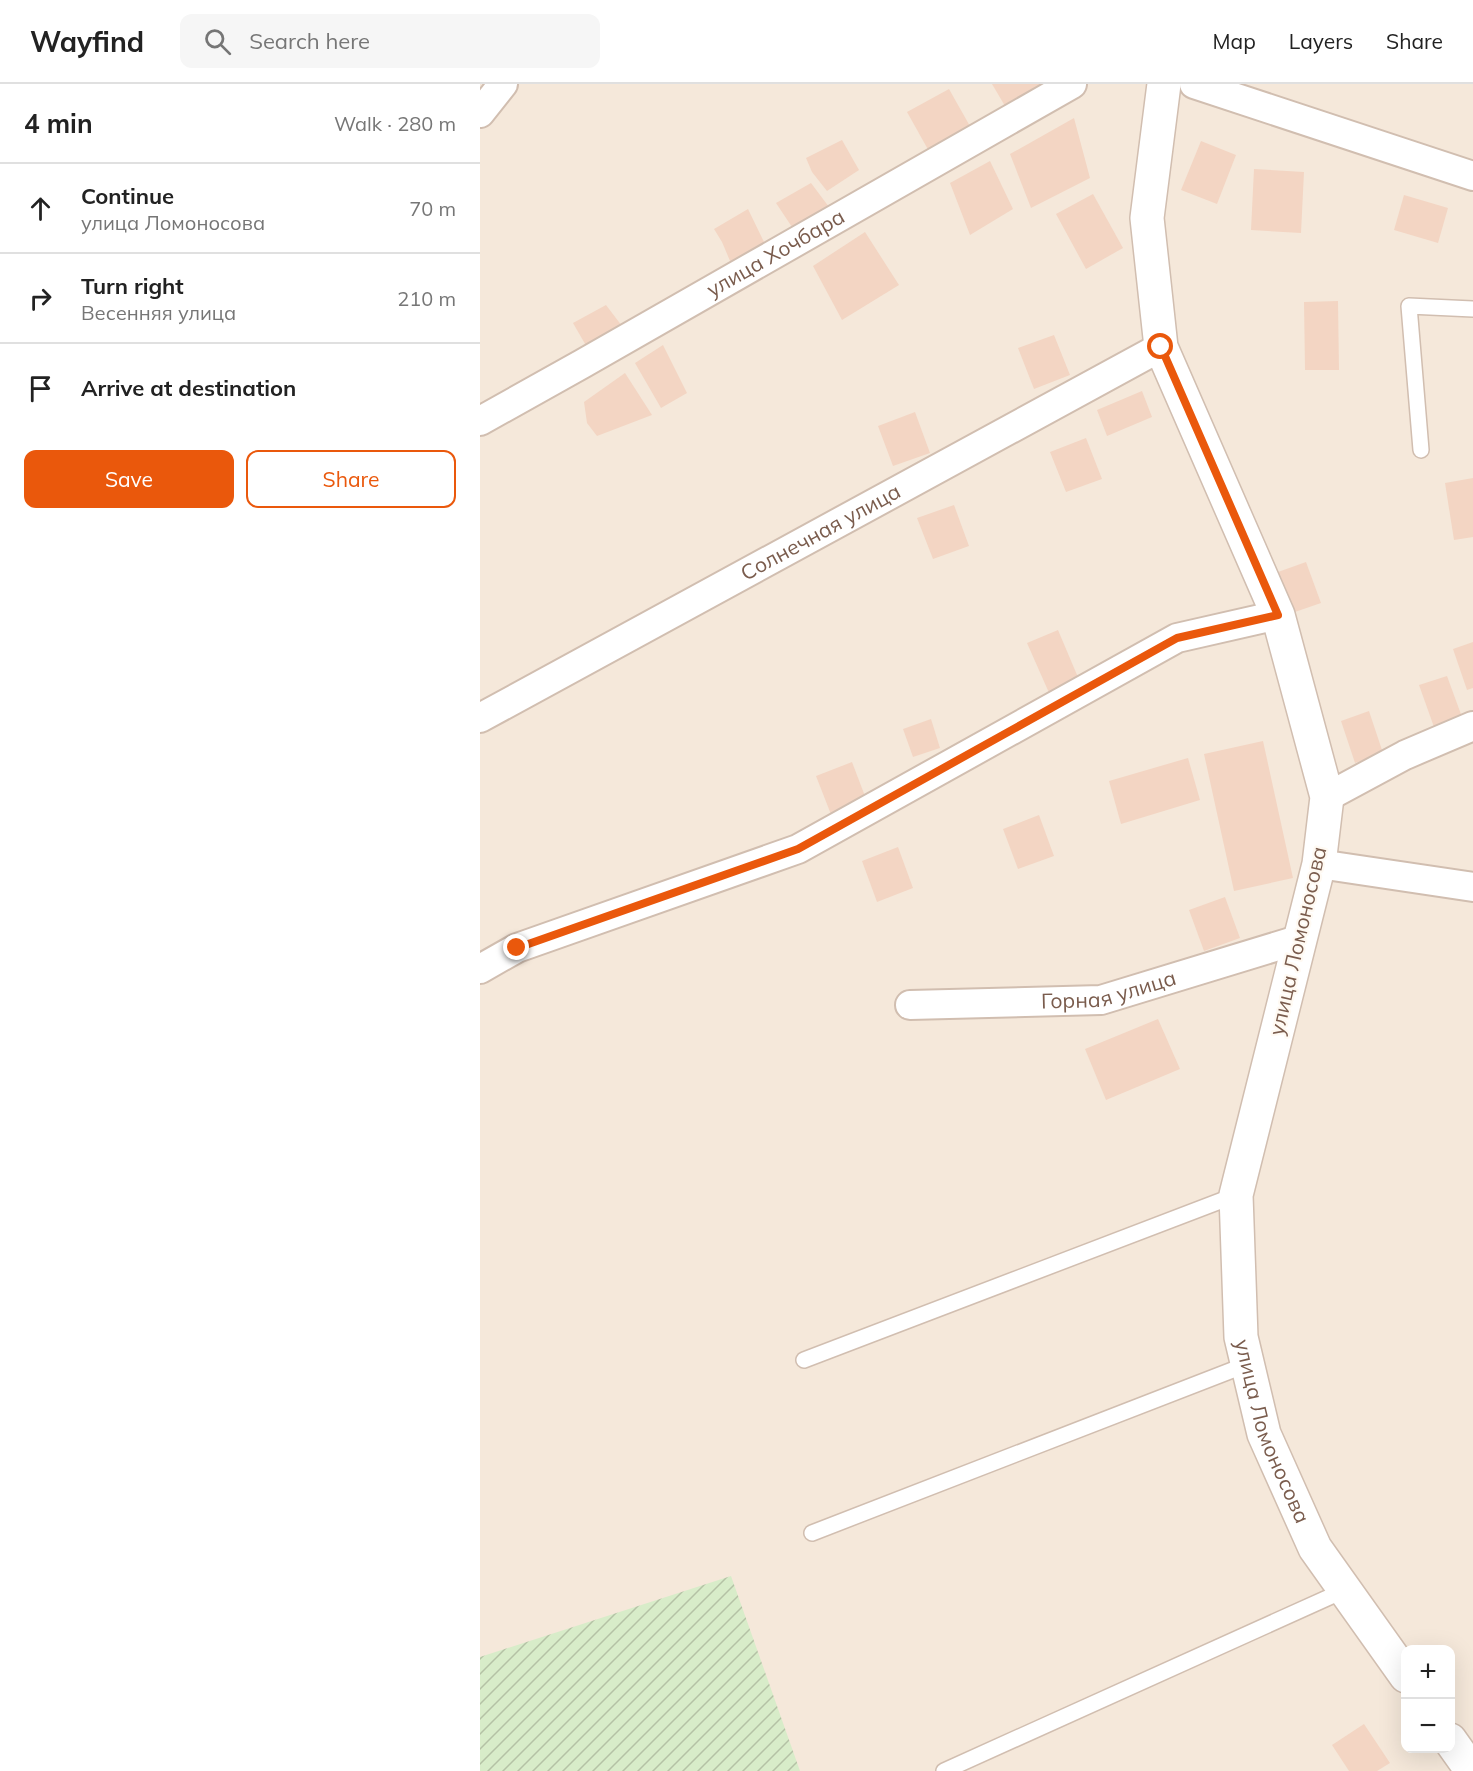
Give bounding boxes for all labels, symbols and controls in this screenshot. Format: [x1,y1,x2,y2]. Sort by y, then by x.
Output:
search box [180,14,600,68]
text: Wayfind [30,24,144,59]
icon: search [201,25,234,58]
text: Search here [249,27,370,55]
text: Map [1213,28,1256,54]
text: Layers [1289,28,1353,54]
text: Share [1386,28,1443,54]
text: 4 min [24,107,93,140]
text: Walk · 280 m [334,111,456,136]
text: Continue [81,182,174,210]
icon: ahead [24,192,57,225]
text: 70 m [409,196,456,221]
street label: улица Хочбара [702,203,849,302]
text: улица Ломоносова [81,210,265,235]
text: Turn right [81,272,184,300]
icon: right [24,282,57,315]
text: 210 m [397,286,456,311]
text: Весенняя улица [81,300,236,325]
route start [1147,333,1173,359]
icon: arrive [24,372,57,405]
text: Arrive at destination [81,374,296,402]
button: Save [24,450,234,508]
button: Share [246,450,456,508]
street label: Солнечная улица [736,477,905,586]
street label: улица Ломоносова [1263,844,1331,1038]
route end [503,934,529,960]
street label: Горная улица [1041,964,1179,1014]
street label: улица Ломоносова [1230,1336,1316,1527]
map controls [1401,1645,1455,1753]
button: + [1401,1645,1455,1699]
button: − [1401,1699,1455,1753]

